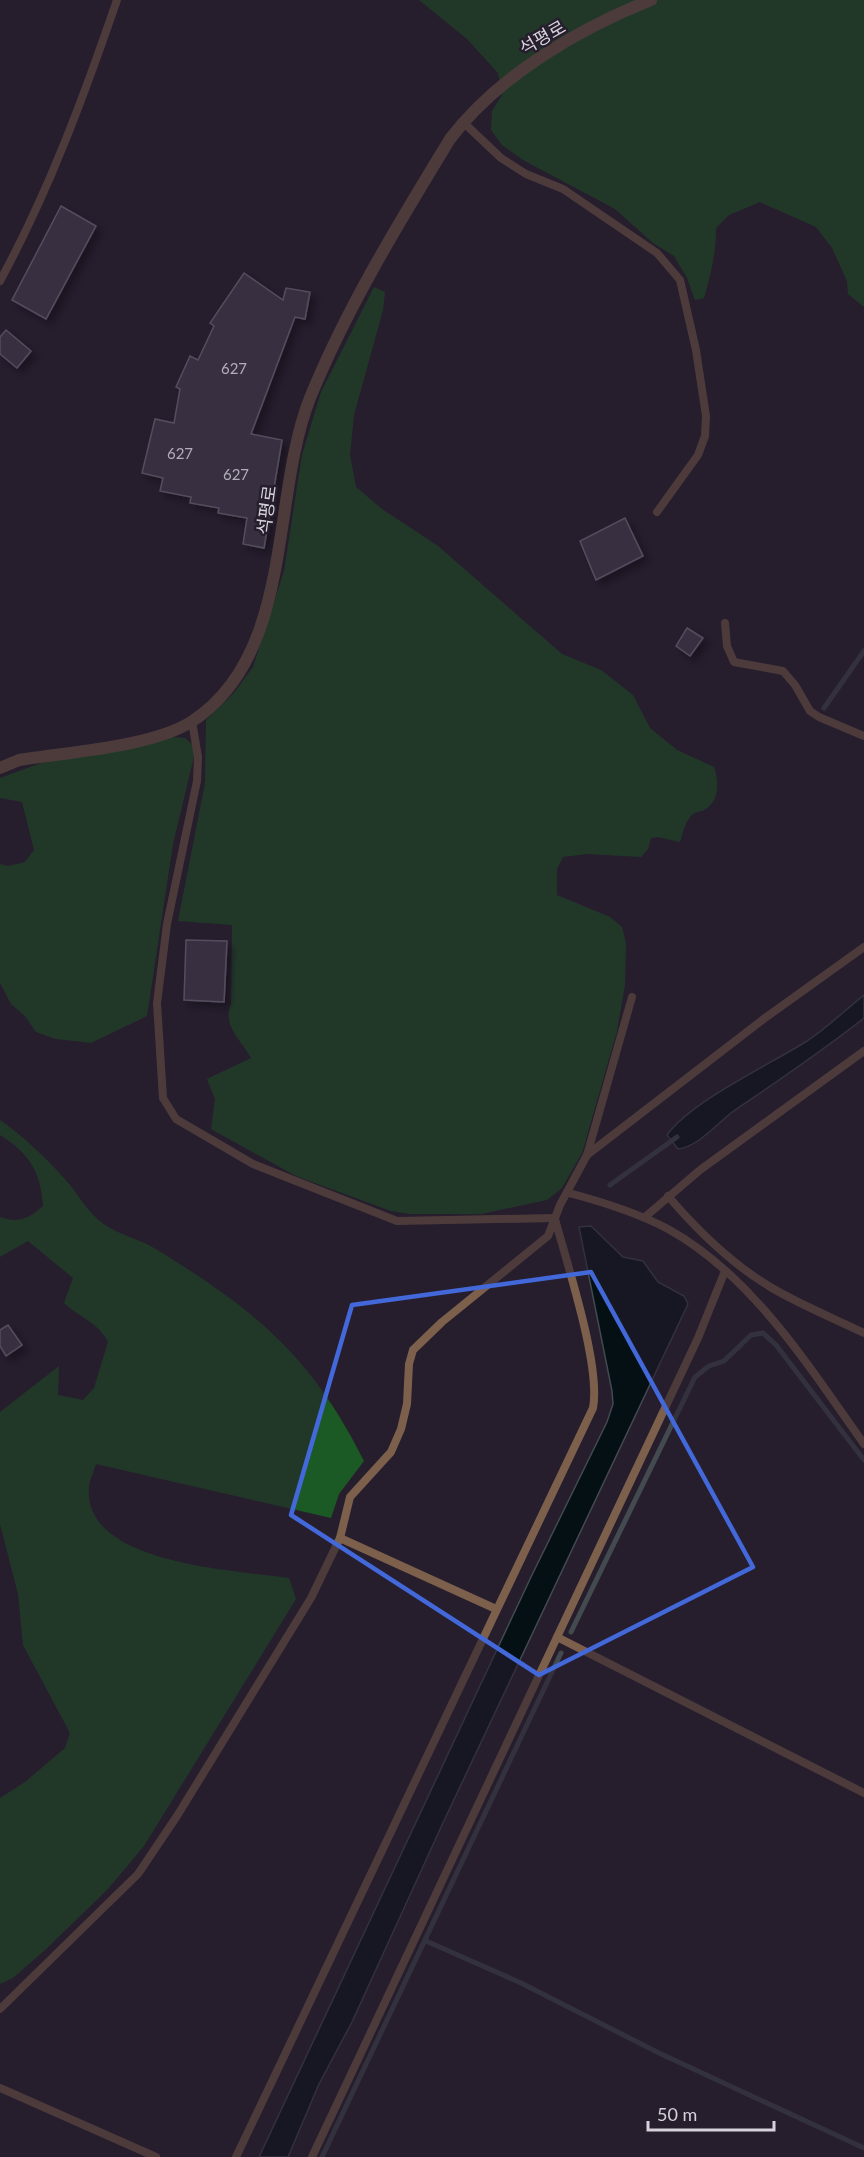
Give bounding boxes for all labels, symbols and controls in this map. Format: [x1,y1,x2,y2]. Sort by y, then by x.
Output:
street label: 석평로 [515,15,569,59]
house number: 627 [221,359,247,377]
house number: 627 [167,444,193,462]
house number: 627 [223,465,249,483]
street label: 석평로 [252,484,280,536]
scale bar [648,2094,774,2132]
text: 50 m [657,2103,697,2125]

